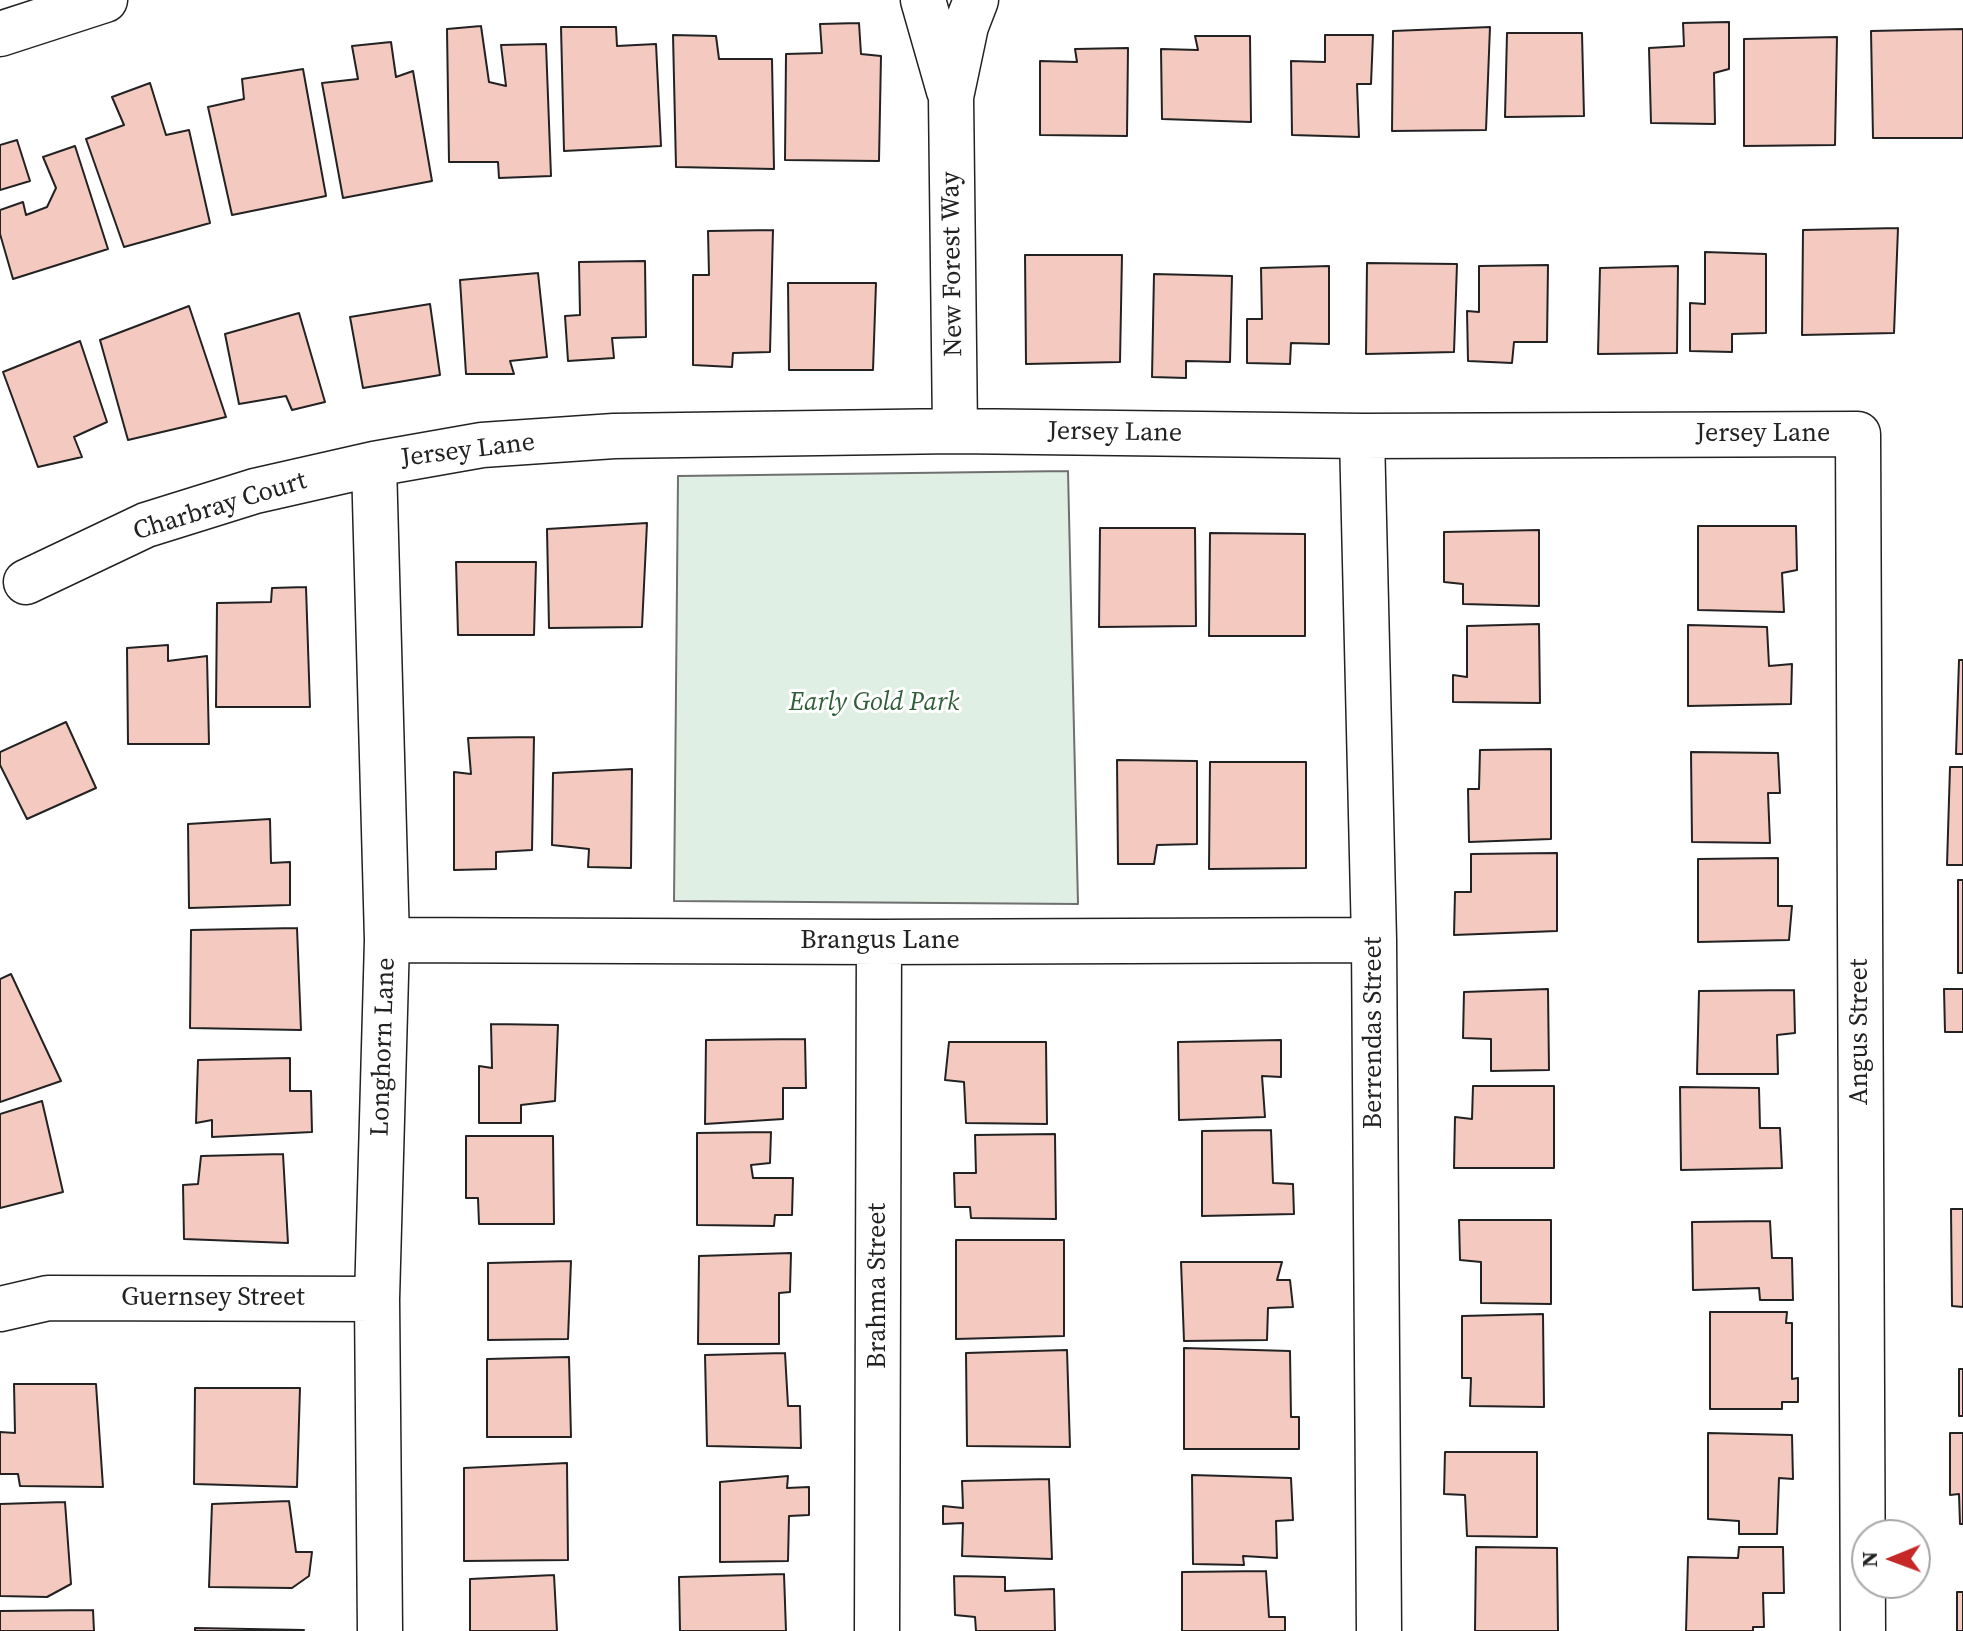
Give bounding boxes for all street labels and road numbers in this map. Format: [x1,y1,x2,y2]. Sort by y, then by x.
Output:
street label: New Forest Way [936,171,970,357]
street label: Jersey Lane [1048,416,1182,450]
street label: Jersey Lane [1696,418,1830,450]
street label: Jersey Lane [399,427,537,475]
street label: Charbray Court [130,466,310,548]
street label: Brangus Lane [800,925,960,957]
street label: Berrendas Street [1358,937,1390,1129]
street label: Longhorn Lane [365,957,403,1137]
street label: Angus Street [1844,959,1876,1105]
street label: Brahma Street [862,1203,894,1369]
street label: Guernsey Street [121,1282,305,1314]

